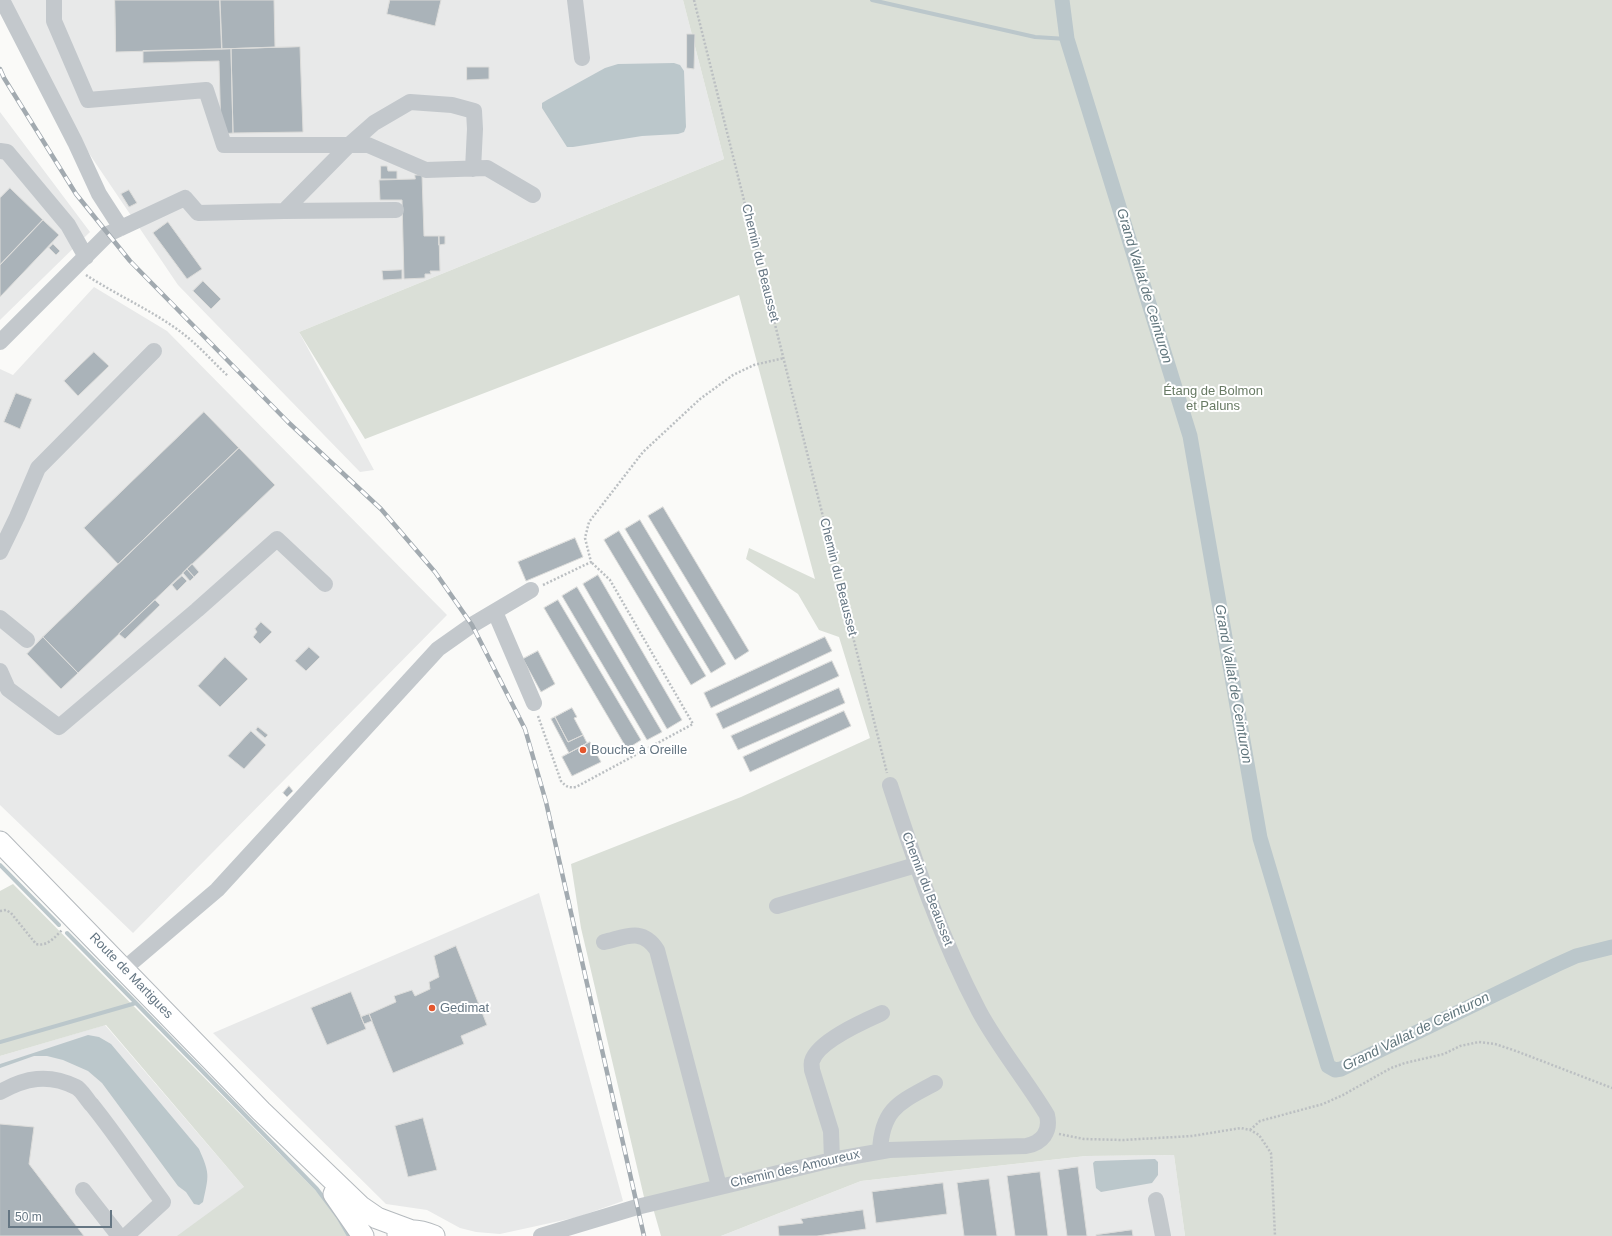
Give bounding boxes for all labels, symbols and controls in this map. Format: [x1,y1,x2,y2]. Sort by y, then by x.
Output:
street label: Chemin du Beausset [738,203,782,323]
water label: Grand Vallat de Ceinturon [1112,206,1176,366]
park label: Étang de Bolmon et Paluns [1163,383,1263,414]
street label: Chemin du Beausset [816,517,860,637]
water label: Grand Vallat de Ceinturon [1211,603,1255,765]
place label: Bouche à Oreille [591,742,687,758]
marker: Bouche à Oreille [578,745,588,755]
street label: Chemin du Beausset [898,830,956,948]
street label: Route de Martigues [86,930,176,1022]
water label: Grand Vallat de Ceinturon [1340,989,1492,1075]
place label: Gedimat [440,1000,489,1016]
marker: Gedimat [427,1003,437,1013]
street label: Chemin des Amoureux [729,1147,861,1191]
scale bar [10,1202,114,1228]
text: 50 m [15,1210,42,1224]

